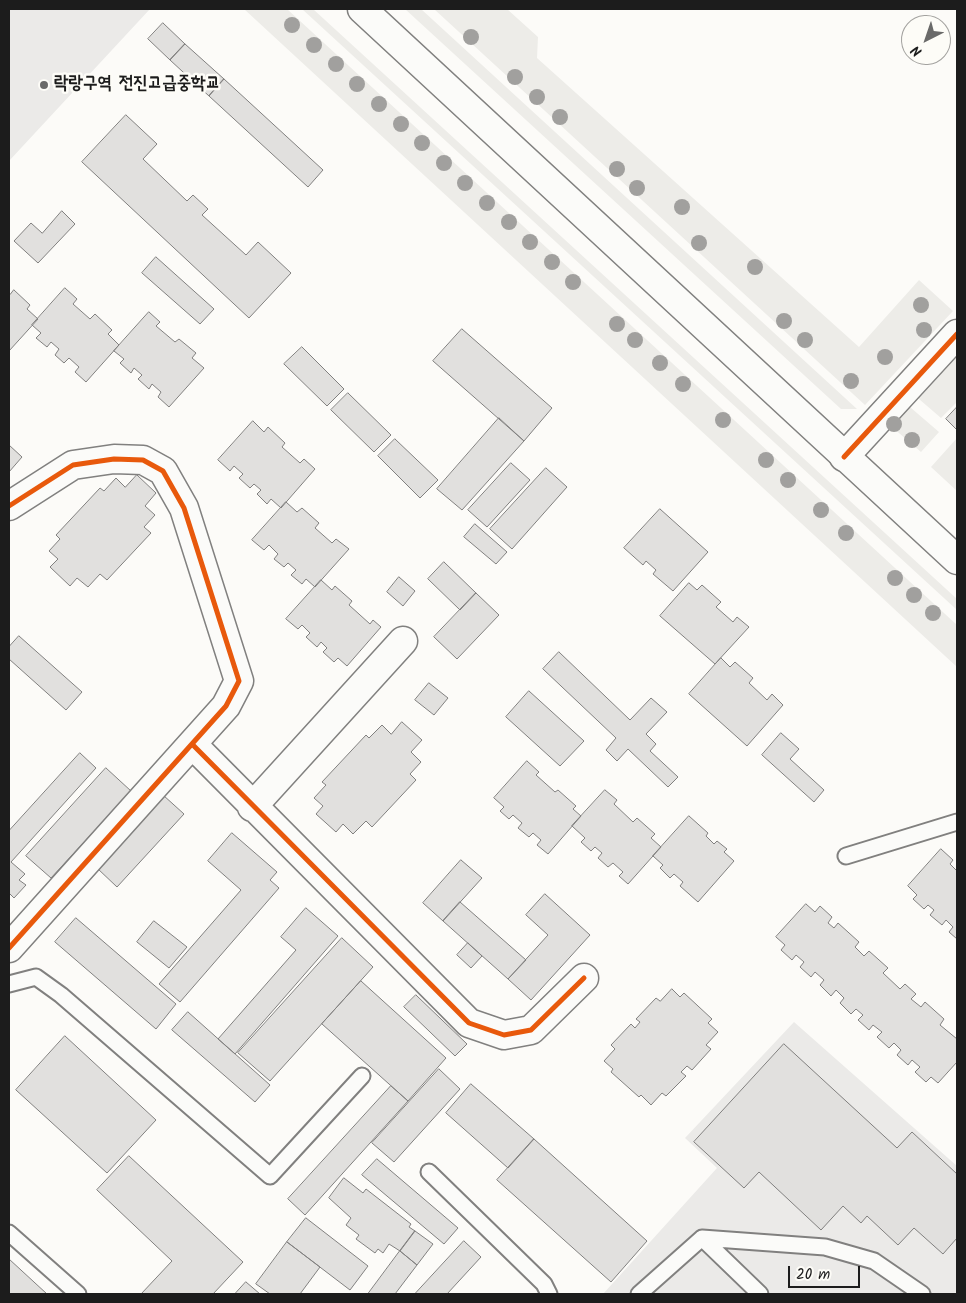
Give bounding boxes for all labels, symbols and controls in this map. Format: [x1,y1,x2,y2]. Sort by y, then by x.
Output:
north arrow [901,15,951,65]
text: N [906,39,927,62]
place label: 락랑구역 전진고급중학교 [54,74,220,96]
marker: 락랑구역 전진고급중학교 [38,79,50,91]
scale bar [791,1256,864,1288]
text: 20 m [796,1263,830,1287]

